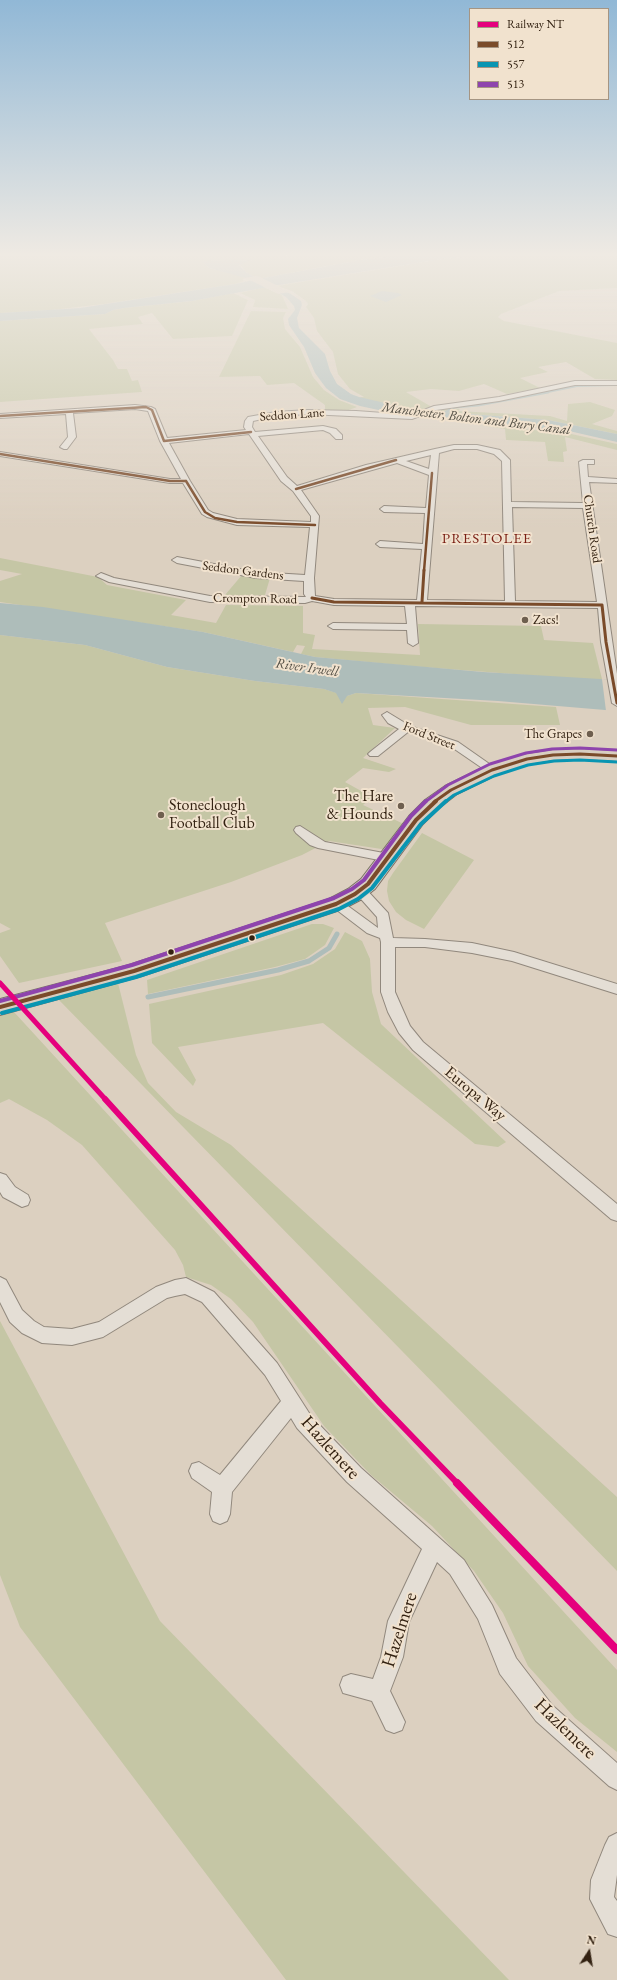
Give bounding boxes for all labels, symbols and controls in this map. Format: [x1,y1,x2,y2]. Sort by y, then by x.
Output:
legend [469,8,609,100]
text: Railway NT [507,16,564,32]
text: 512 [507,36,524,52]
text: 557 [507,56,524,72]
text: 513 [507,76,524,92]
water label: Manchester, Bolton and Bury Canal [381,399,571,439]
street label: Seddon Lane [259,405,325,425]
street label: Church Road [579,494,605,564]
district label: PRESTOLEE [442,530,532,548]
street label: Seddon Gardens [201,558,285,584]
street label: Crompton Road [213,590,297,608]
place label: Zacs! [533,612,559,628]
marker: Zacs! [520,615,530,625]
water label: River Irwell [274,655,340,681]
street label: Ford Street [401,719,457,753]
place label: The Grapes [524,726,582,742]
marker: The Grapes [585,729,595,739]
place label: The Hare & Hounds [327,787,393,825]
place label: Stoneclough Football Club [169,796,255,834]
marker: The Hare & Hounds [396,801,406,811]
marker: Stoneclough Football Club [156,810,166,820]
unlabelled marker [247,933,257,943]
unlabelled marker [166,947,176,957]
street label: Europa Way [440,1063,510,1125]
street label: Hazlemere [296,1412,364,1484]
street label: Hazelmere [377,1590,423,1670]
street label: Hazlemere [529,1694,601,1764]
north arrow [569,1932,609,1972]
text: N [586,1932,597,1948]

